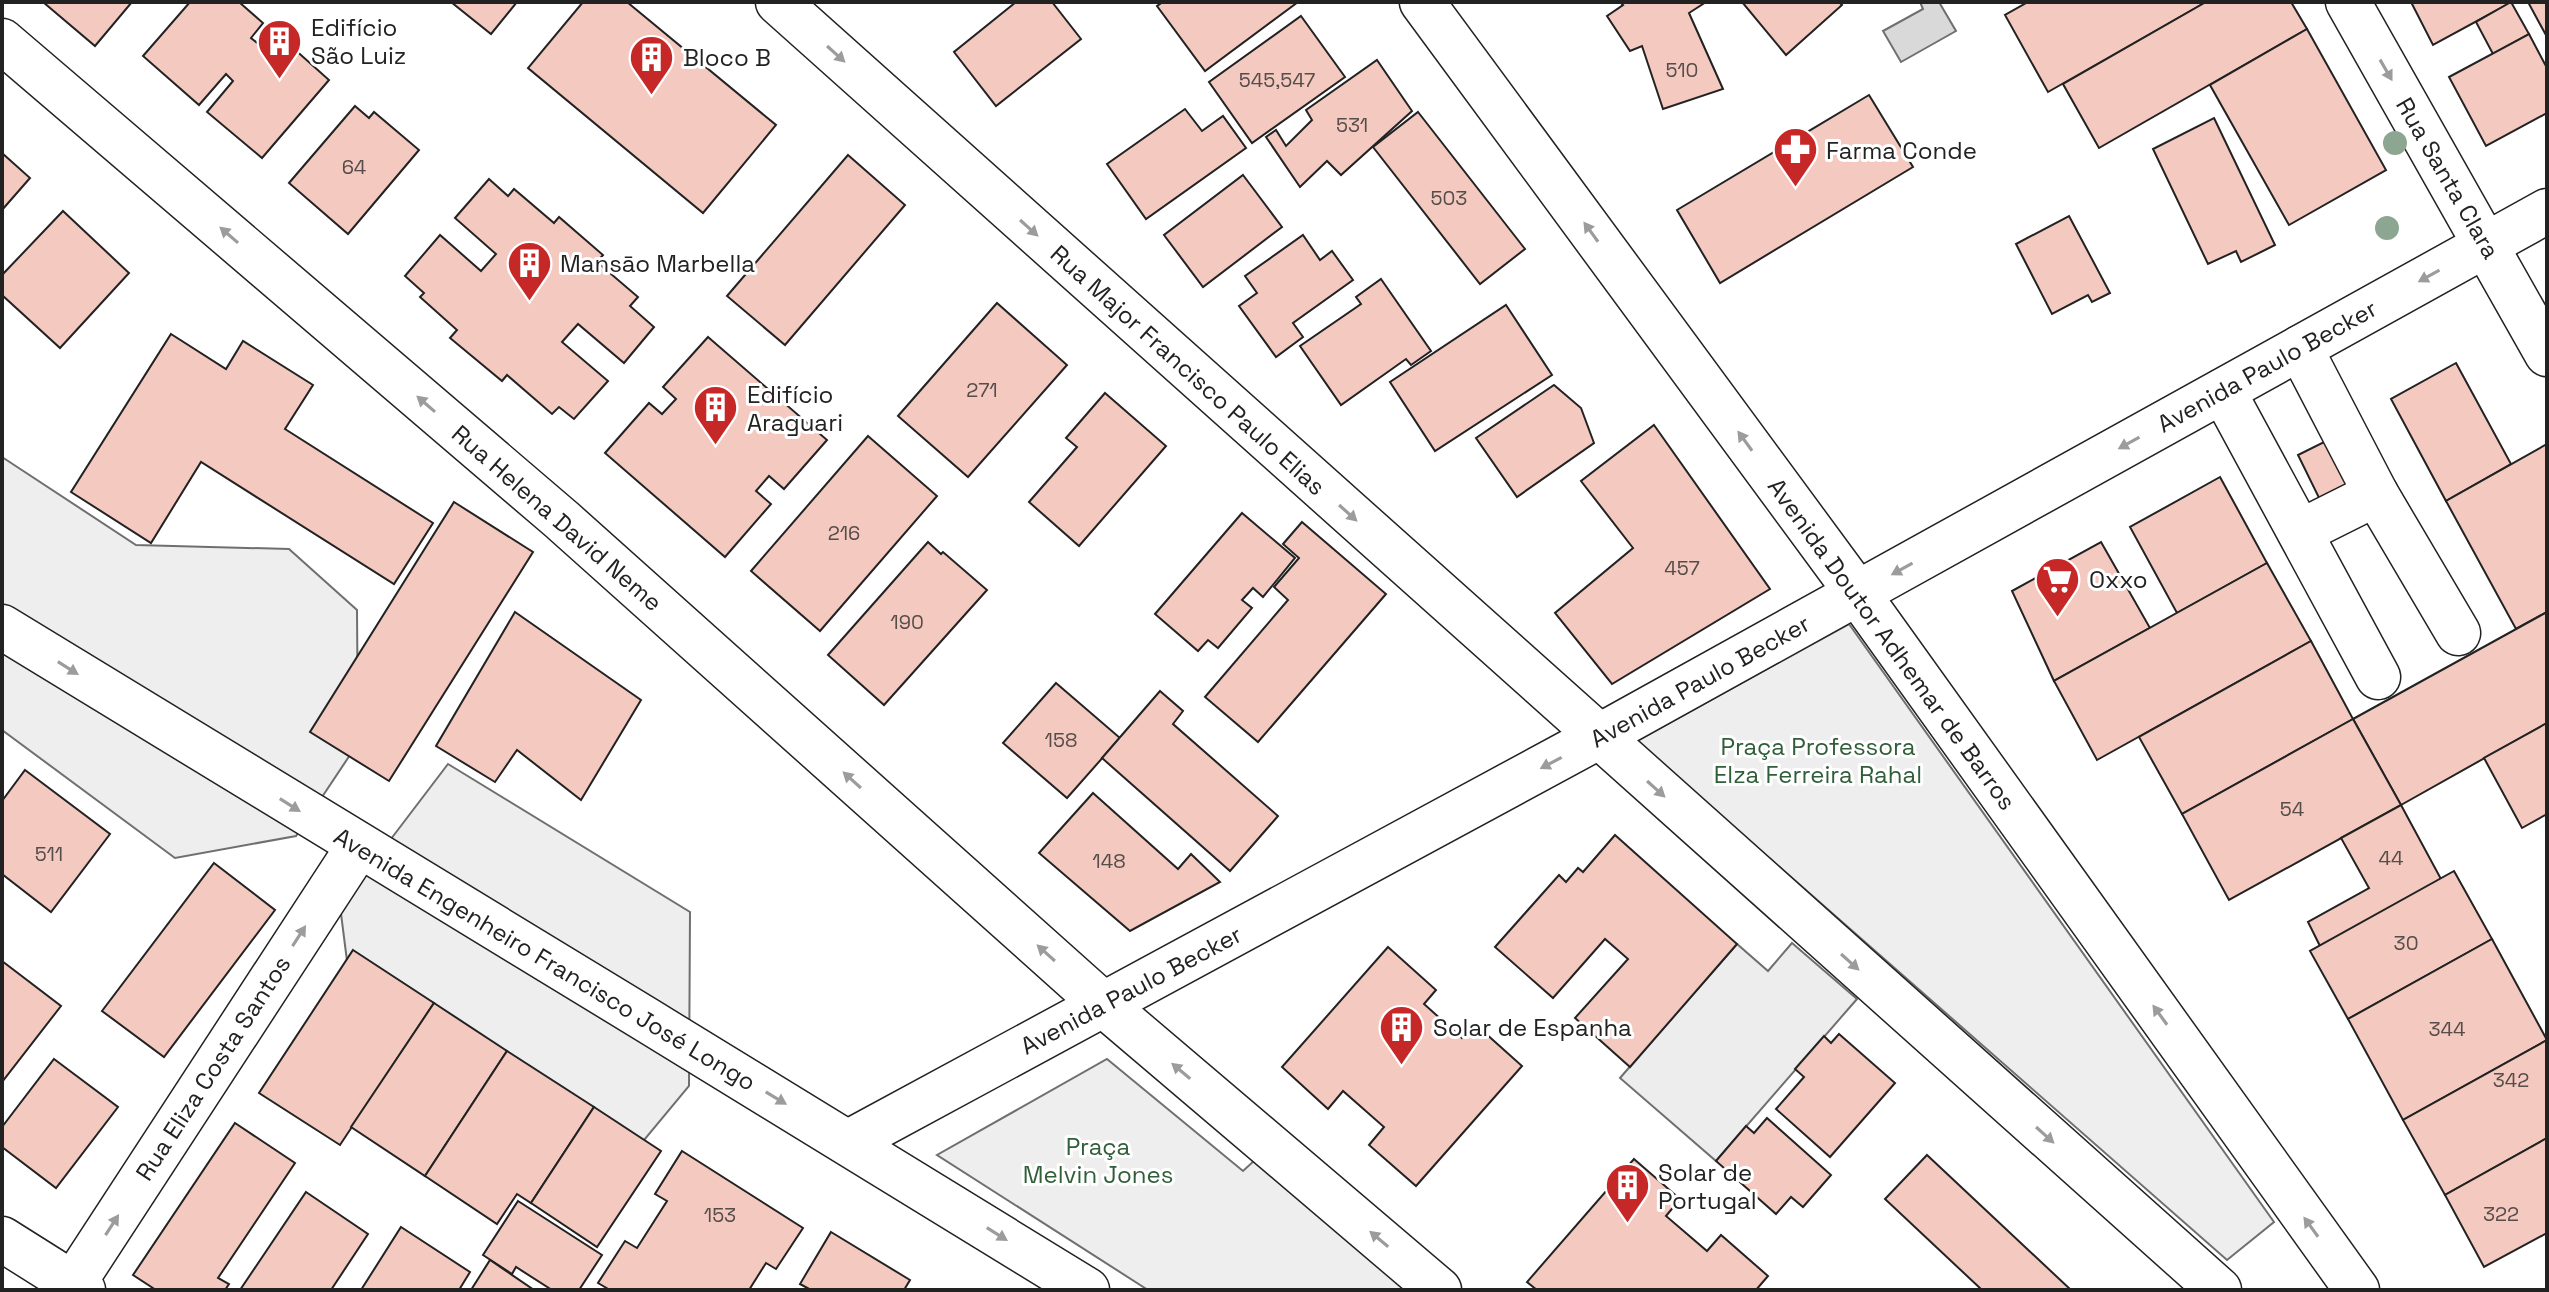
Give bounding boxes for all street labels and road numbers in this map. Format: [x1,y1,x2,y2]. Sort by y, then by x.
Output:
street label: Rua Santa Clara [2389,92,2507,264]
street label: Rua Major Francisco Paulo Elias [1044,238,1332,502]
street label: Avenida Paulo Becker [2152,293,2382,439]
street label: Rua Helena David Neme [445,418,669,618]
street label: Avenida Doutor Adhemar de Barros [1761,472,2023,816]
street label: Avenida Paulo Becker [1585,608,1815,754]
street label: Avenida Engenheiro Francisco José Longo [328,820,762,1098]
street label: Avenida Paulo Becker [1015,918,1247,1062]
street label: Rua Eliza Costa Santos [129,950,297,1186]

